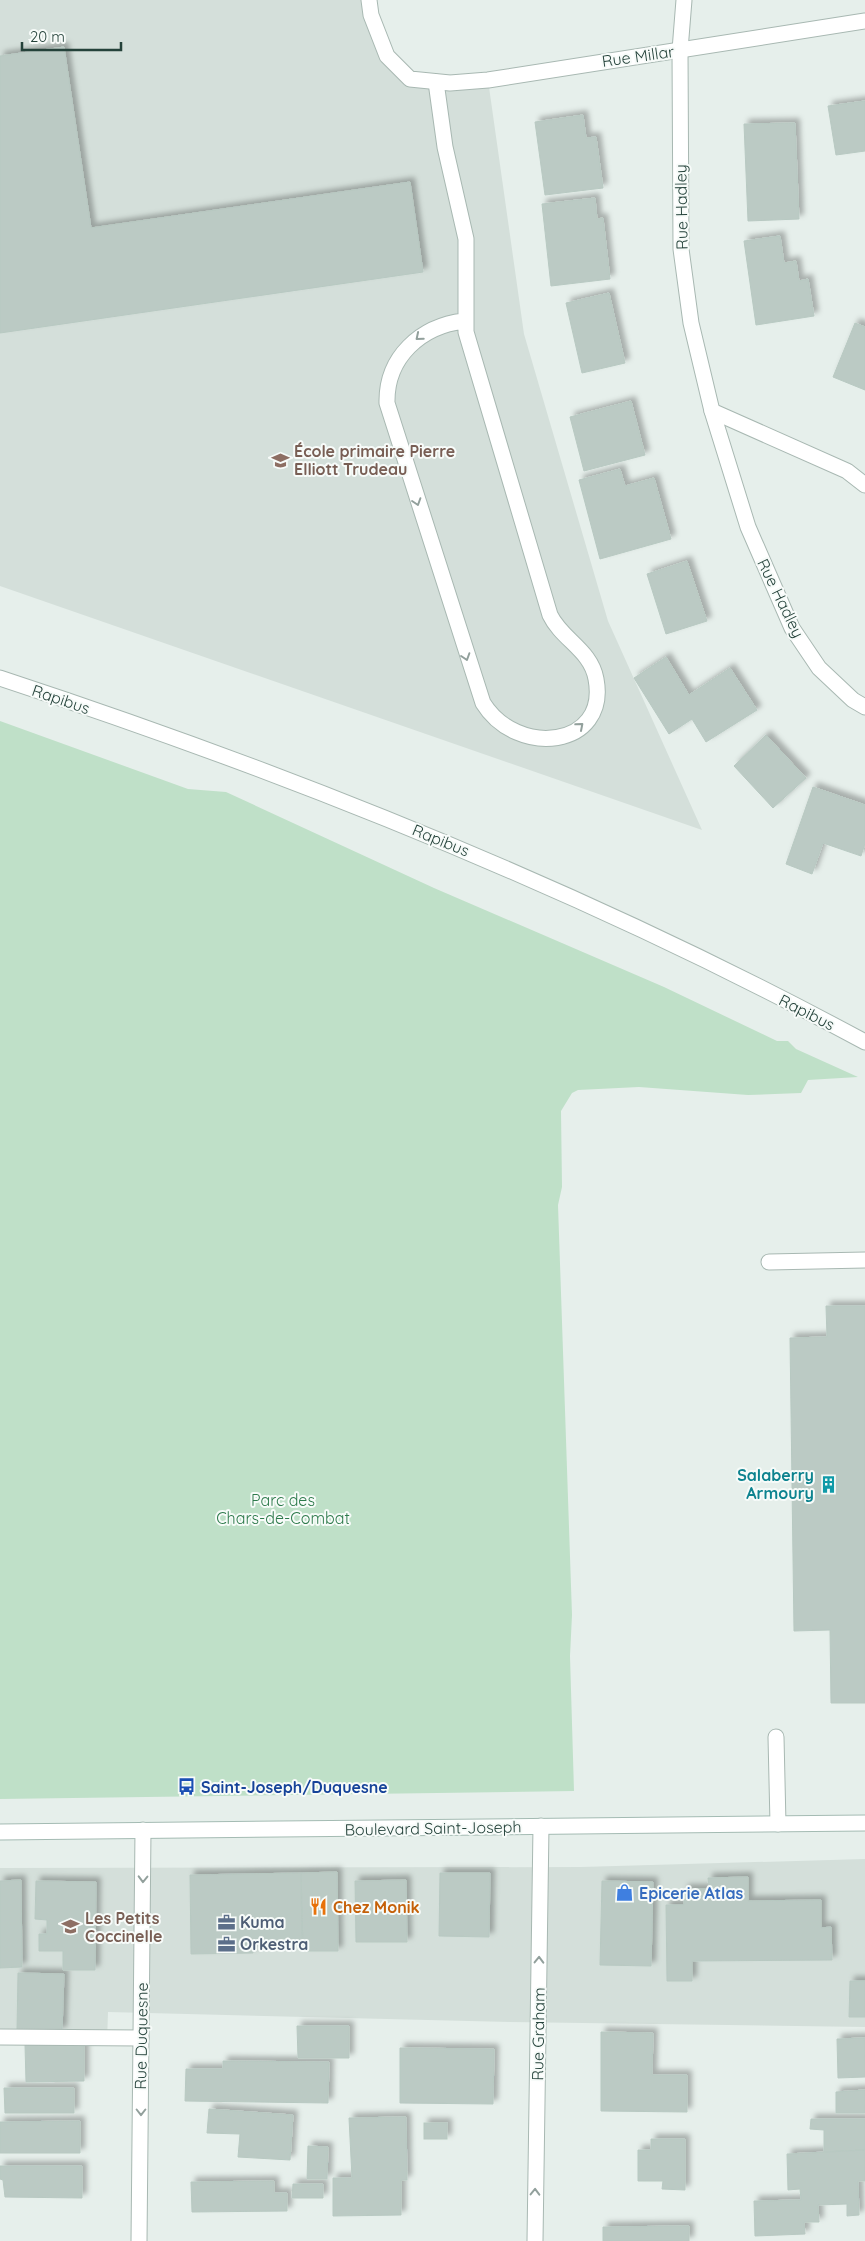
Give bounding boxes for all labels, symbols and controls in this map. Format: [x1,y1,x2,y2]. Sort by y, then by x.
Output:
scale bar [22,20,121,52]
text: 20 m [30,27,65,46]
street label: Rue Millar [600,41,676,71]
street label: Rue Hadley [670,164,692,250]
one-way arrow [416,331,425,340]
place label: École primaire Pierre Elliott Trudeau [294,441,455,479]
school or university icon: École primaire Pierre Elliott Trudeau [270,450,290,470]
one-way arrow [412,497,422,506]
street label: Rue Hadley [753,555,809,641]
one-way arrow [461,652,471,661]
street label: Rapibus [29,680,93,718]
one-way arrow [574,723,583,732]
street label: Rapibus [409,820,473,860]
street label: Rapibus [776,989,838,1035]
place label: Salaberry Armoury [737,1465,814,1503]
building icon: Salaberry Armoury [818,1474,838,1494]
park label: Parc des Chars-de-Combat [216,1490,350,1528]
bus stop icon: Saint-Joseph/Duquesne [177,1777,197,1797]
place label: Saint-Joseph/Duquesne [201,1777,388,1797]
street label: Boulevard Saint-Joseph [344,1816,522,1840]
one-way arrow [138,1876,148,1883]
shop icon: Epicerie Atlas [615,1883,635,1903]
place label: Epicerie Atlas [639,1883,743,1903]
restaurant icon: Chez Monik [309,1897,329,1917]
place label: Chez Monik [333,1897,420,1917]
place label: Les Petits Coccinelle [85,1908,162,1946]
office icon: Kuma [216,1912,236,1932]
place label: Kuma [240,1912,284,1932]
school or university icon: Les Petits Coccinelle [61,1917,81,1937]
office icon: Orkestra [216,1934,236,1954]
place label: Orkestra [240,1934,308,1954]
one-way arrow [534,1956,545,1964]
street label: Rue Duquesne [130,1982,152,2090]
street label: Rue Graham [527,1987,549,2081]
one-way arrow [135,2108,146,2116]
one-way arrow [530,2188,541,2196]

